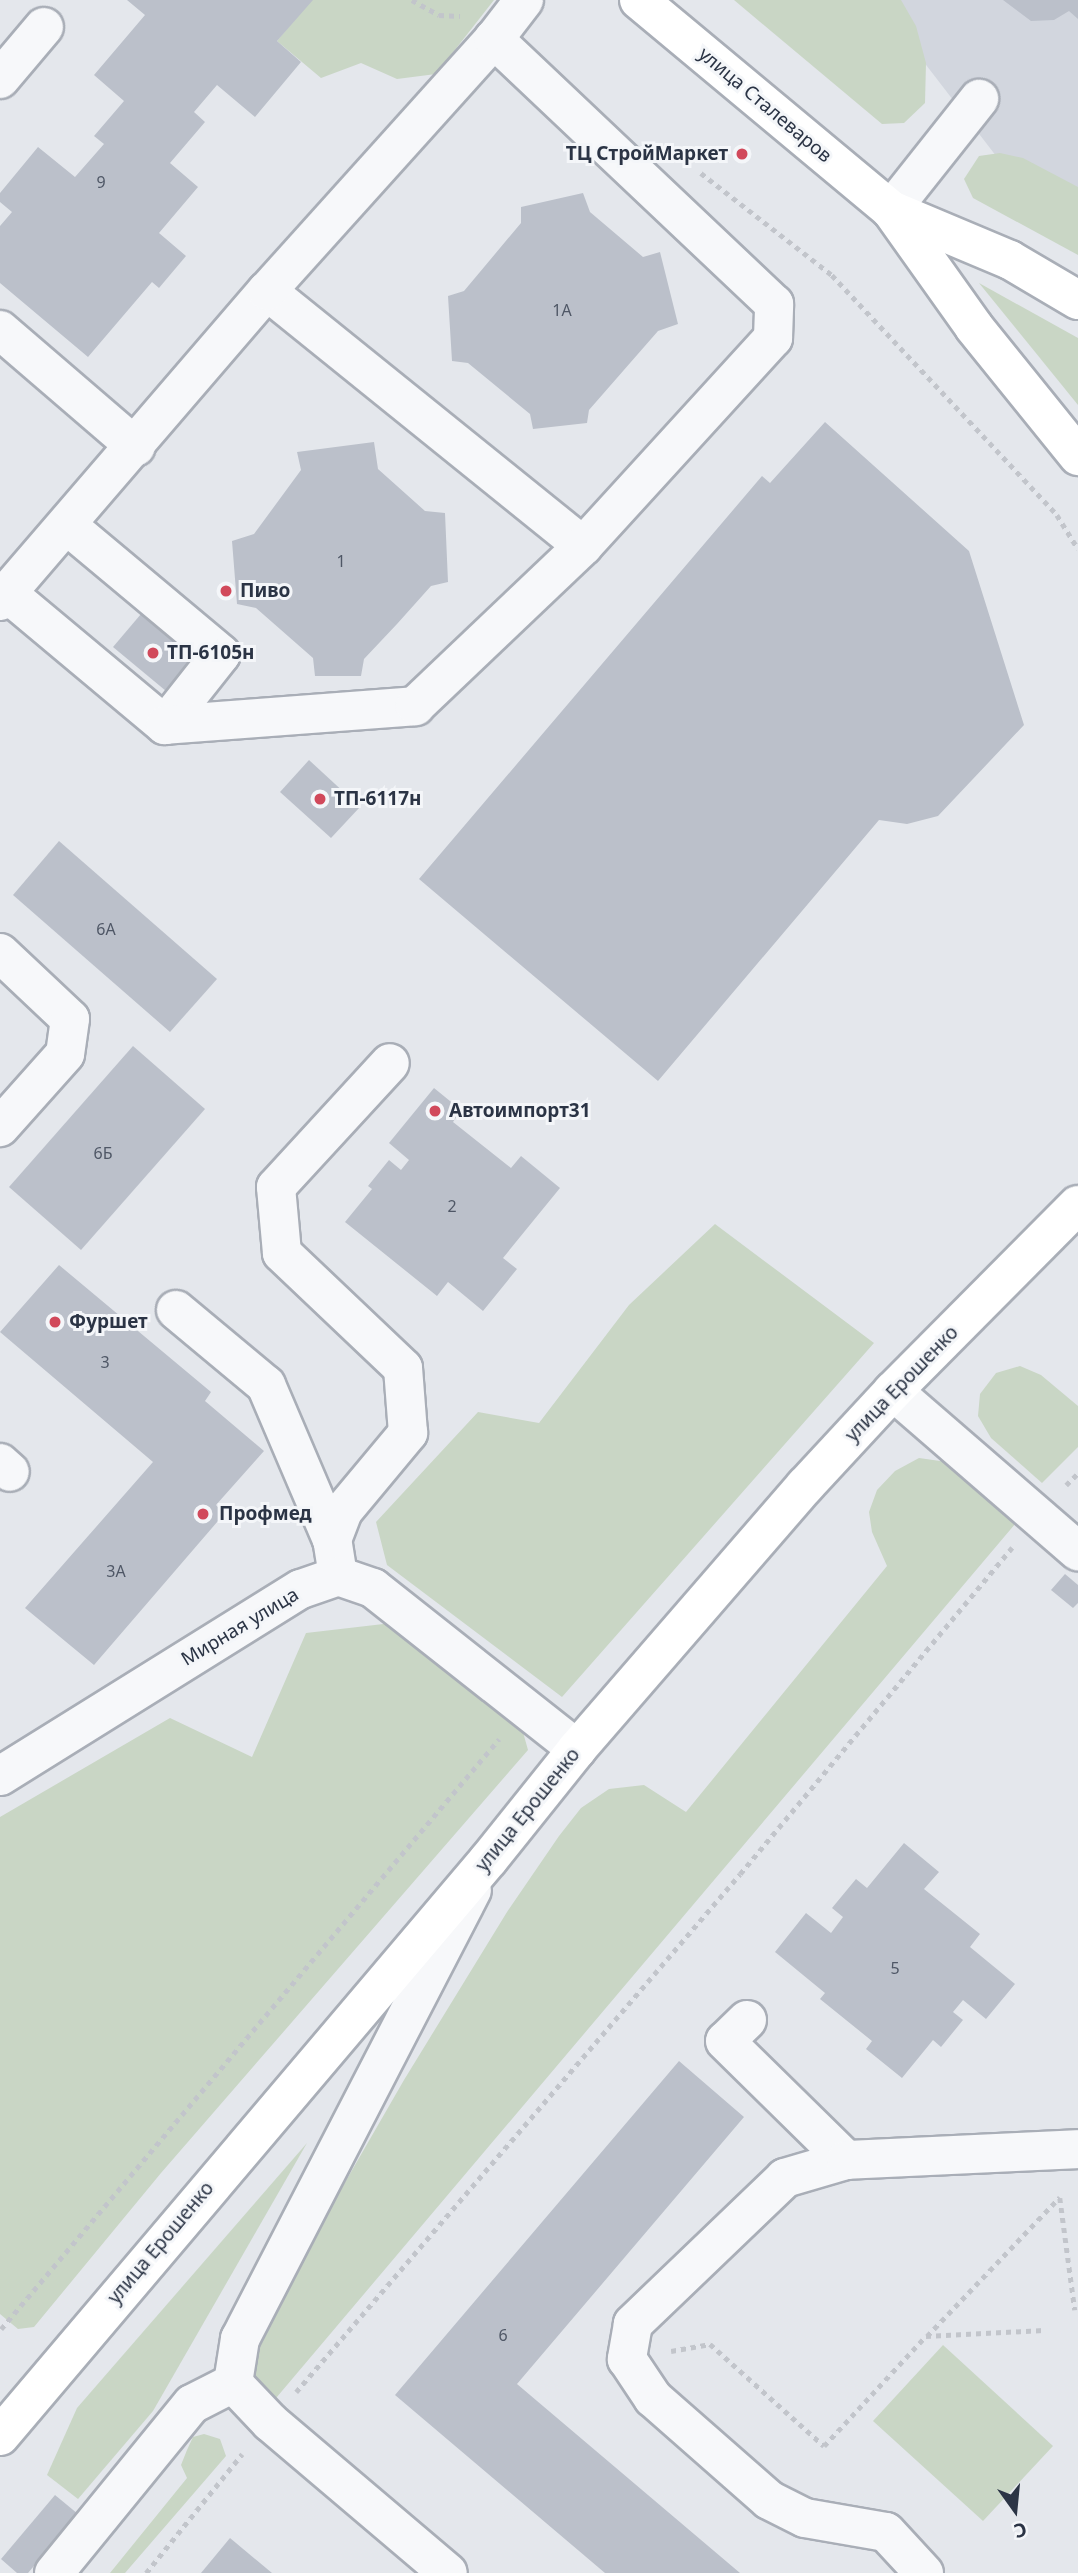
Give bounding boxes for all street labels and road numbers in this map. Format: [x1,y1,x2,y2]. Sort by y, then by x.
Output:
street label: улица Сталеваров [694,43,836,167]
street label: улица Ерошенко [841,1321,963,1447]
street label: Мирная улица [177,1583,303,1671]
street label: улица Ерошенко [471,1744,585,1876]
street label: улица Ерошенко [103,2177,219,2309]

